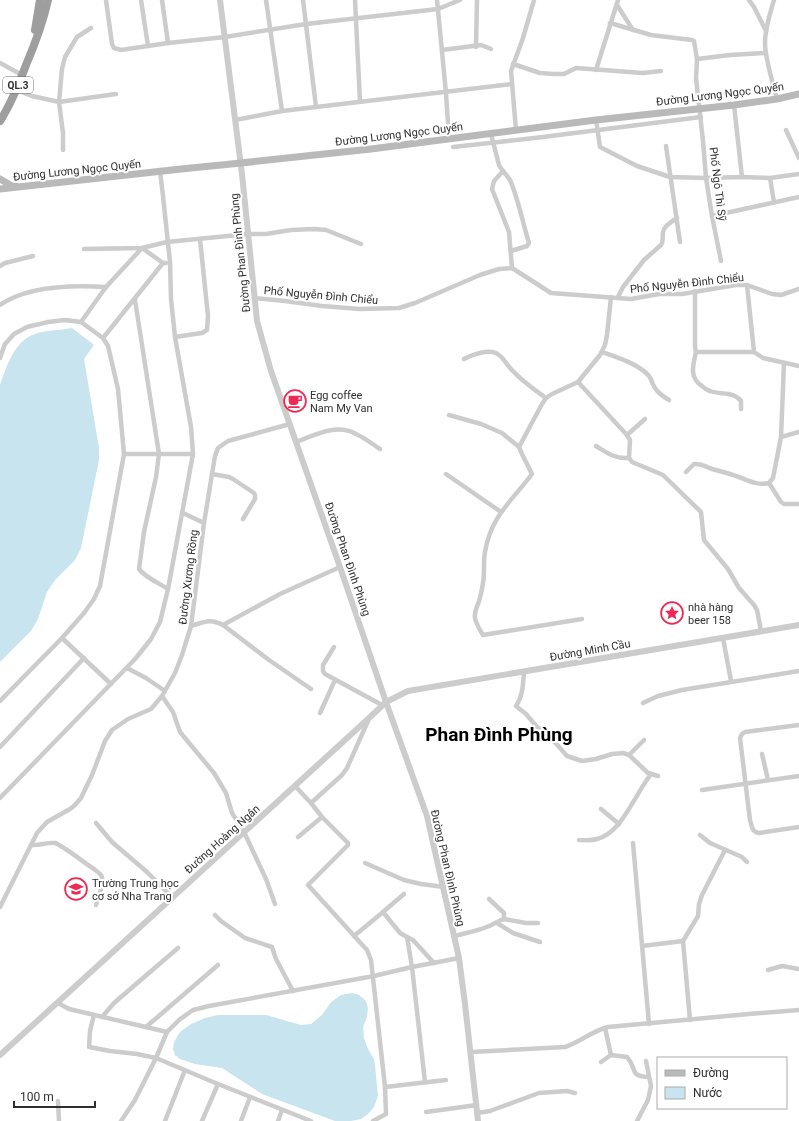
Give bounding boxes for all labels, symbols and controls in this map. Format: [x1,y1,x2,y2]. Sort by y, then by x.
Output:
road number: QL.3 [3,77,33,93]
street label: Đường Lương Ngọc Quyến [655,80,785,109]
street label: Đường Lương Ngọc Quyến [334,120,464,149]
street label: Phố Ngô Thì Sỹ [707,146,729,223]
street label: Đường Lương Ngọc Quyến [12,157,142,184]
street label: Đường Phan Đình Phùng [228,193,253,313]
street label: Phố Nguyễn Đình Chiểu [629,271,745,296]
street label: Phố Nguyễn Đình Chiểu [263,284,379,307]
cafe icon: Egg coffee Nam My Van [282,388,308,414]
place label: Egg coffee Nam My Van [310,389,373,415]
street label: Đường Phan Đình Phùng [322,501,373,618]
street label: Đường Xương Rồng [176,529,201,625]
place icon: nhà hàng beer 158 [659,600,685,626]
place label: nhà hàng beer 158 [688,601,733,627]
street label: Đường Minh Cầu [549,637,632,664]
district label: Phan Đình Phùng [425,723,573,746]
street label: Đường Hoàng Ngân [182,802,263,877]
street label: Đường Phan Đình Phùng [428,808,467,928]
school or university icon: Trường Trung học cơ sở Nha Trang [63,876,89,902]
place label: Trường Trung học cơ sở Nha Trang [92,877,179,903]
legend [657,1057,787,1109]
text: Đường [693,1066,729,1080]
scale bar [14,1083,95,1109]
text: Nước [693,1086,722,1100]
text: 100 m [20,1090,54,1104]

